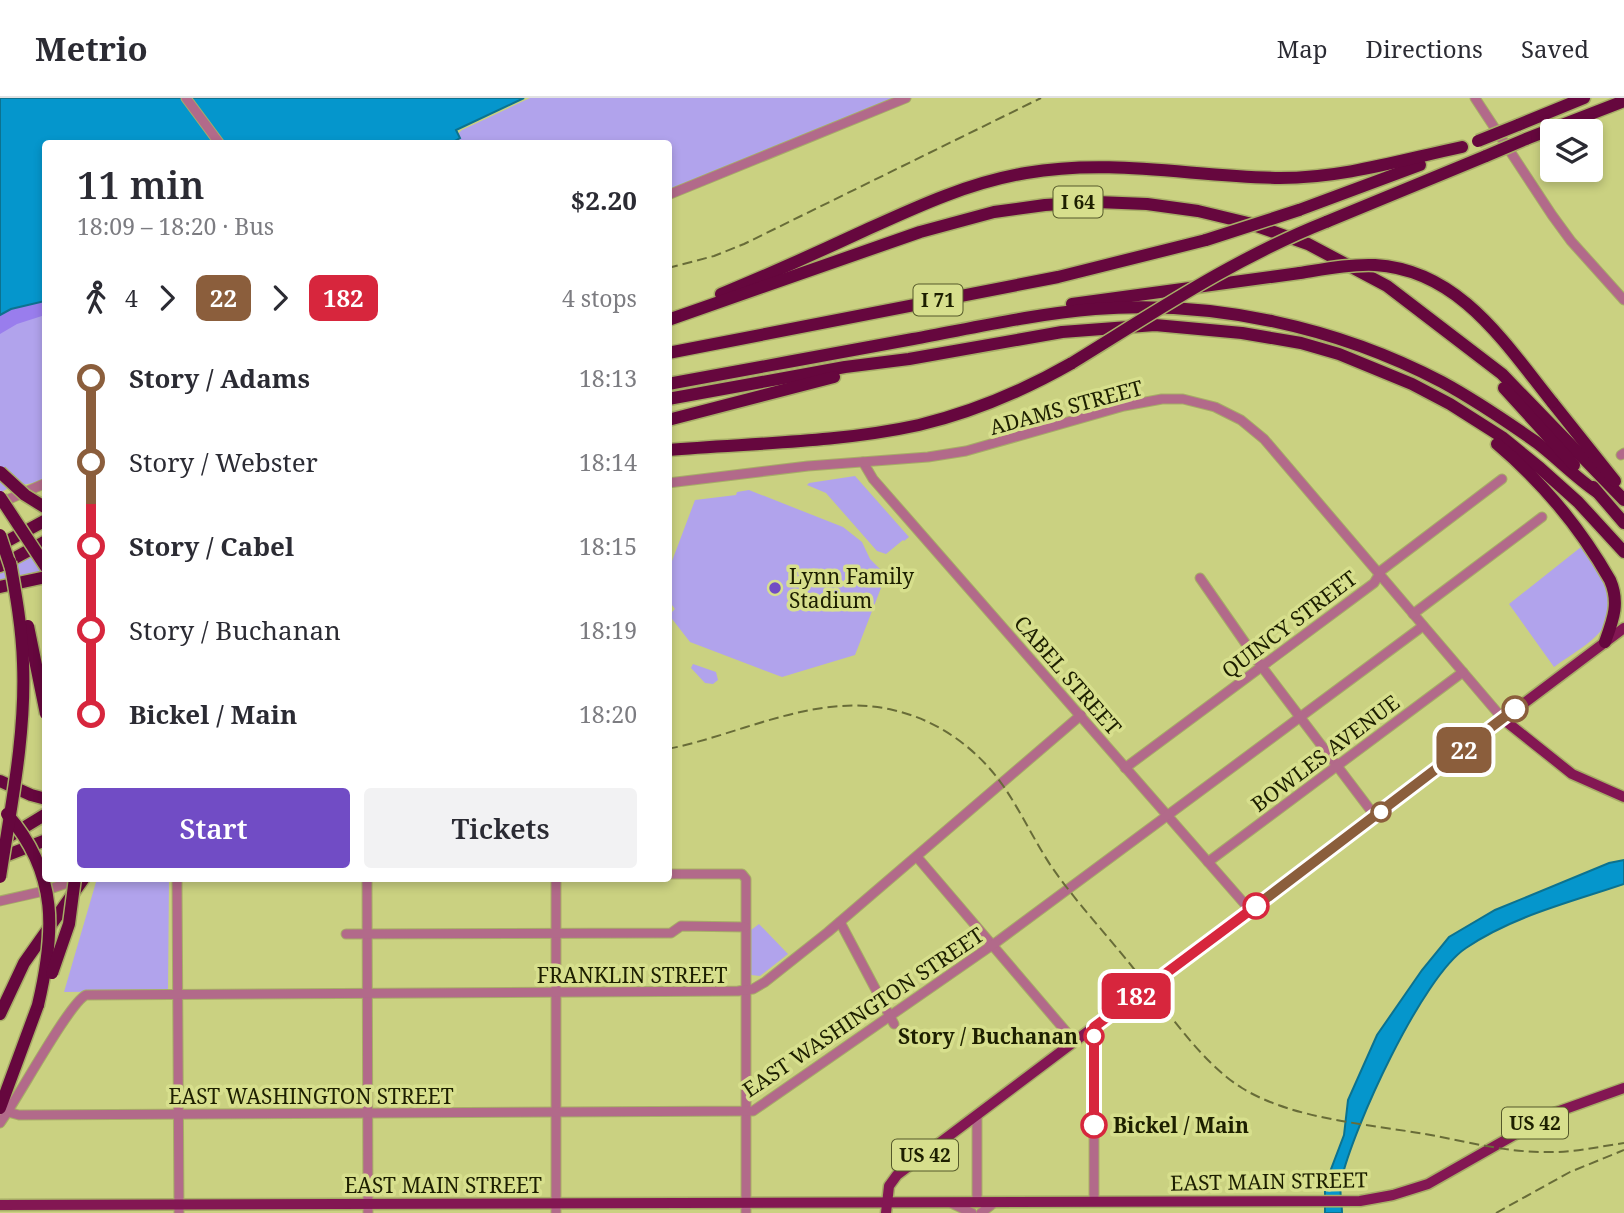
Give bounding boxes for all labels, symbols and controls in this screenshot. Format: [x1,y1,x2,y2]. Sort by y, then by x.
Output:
text: Metrio [35,26,148,71]
text: Map [1277,32,1328,65]
text: Directions [1366,32,1483,65]
text: Saved [1521,32,1589,65]
map controls [1540,119,1603,182]
button: layers [1540,119,1603,182]
text: 11 min [77,158,205,210]
text: $2.20 [571,182,637,218]
road number: I 64 [1054,186,1102,218]
text: 18:09 – 18:20 · Bus [77,210,274,242]
icon: walk [77,279,115,317]
icon: forward [148,279,186,317]
icon: forward [261,279,299,317]
text: 22 [210,281,237,314]
text: 182 [323,281,364,314]
text: 4 [125,282,138,314]
text: 4 stops [562,282,637,314]
road number: I 71 [914,284,962,316]
text: Story / Adams [129,360,310,396]
text: 18:13 [579,362,637,394]
street label: ADAMS STREET [986,373,1146,441]
text: Story / Webster [129,444,318,480]
text: 18:14 [579,446,637,478]
text: Story / Cabel [129,528,294,564]
text: 18:15 [579,530,637,562]
place label: Lynn Family Stadium [789,562,914,614]
street label: QUINCY STREET [1216,564,1362,684]
marker: Lynn Family Stadium [767,580,783,596]
street label: CABEL STREET [1008,609,1128,741]
text: Story / Buchanan [129,612,341,648]
text: 18:19 [579,614,637,646]
street label: BOWLES AVENUE [1245,688,1405,818]
text: Bickel / Main [129,696,297,732]
unlabelled marker [1502,696,1528,722]
text: 18:20 [579,698,637,730]
line badge: 22 [1432,727,1496,773]
text: 22 [1450,733,1478,766]
button: Start [77,788,350,868]
button: Tickets [364,788,637,868]
unlabelled marker [1371,802,1391,822]
unlabelled marker [1243,893,1269,919]
street label: EAST WASHINGTON STREET [737,921,989,1103]
street label: FRANKLIN STREET [537,961,727,989]
line badge: 182 [1096,973,1176,1019]
text: 182 [1116,979,1156,1012]
place label: Story / Buchanan [898,1022,1078,1050]
marker: Story / Buchanan [1084,1026,1104,1046]
street label: EAST WASHINGTON STREET [168,1082,454,1110]
road number: US 42 [1502,1107,1568,1138]
place label: Bickel / Main [1113,1111,1249,1139]
marker: Bickel / Main [1081,1112,1107,1138]
road number: US 42 [892,1140,958,1170]
street label: EAST MAIN STREET [1170,1165,1368,1197]
street label: EAST MAIN STREET [344,1171,542,1199]

